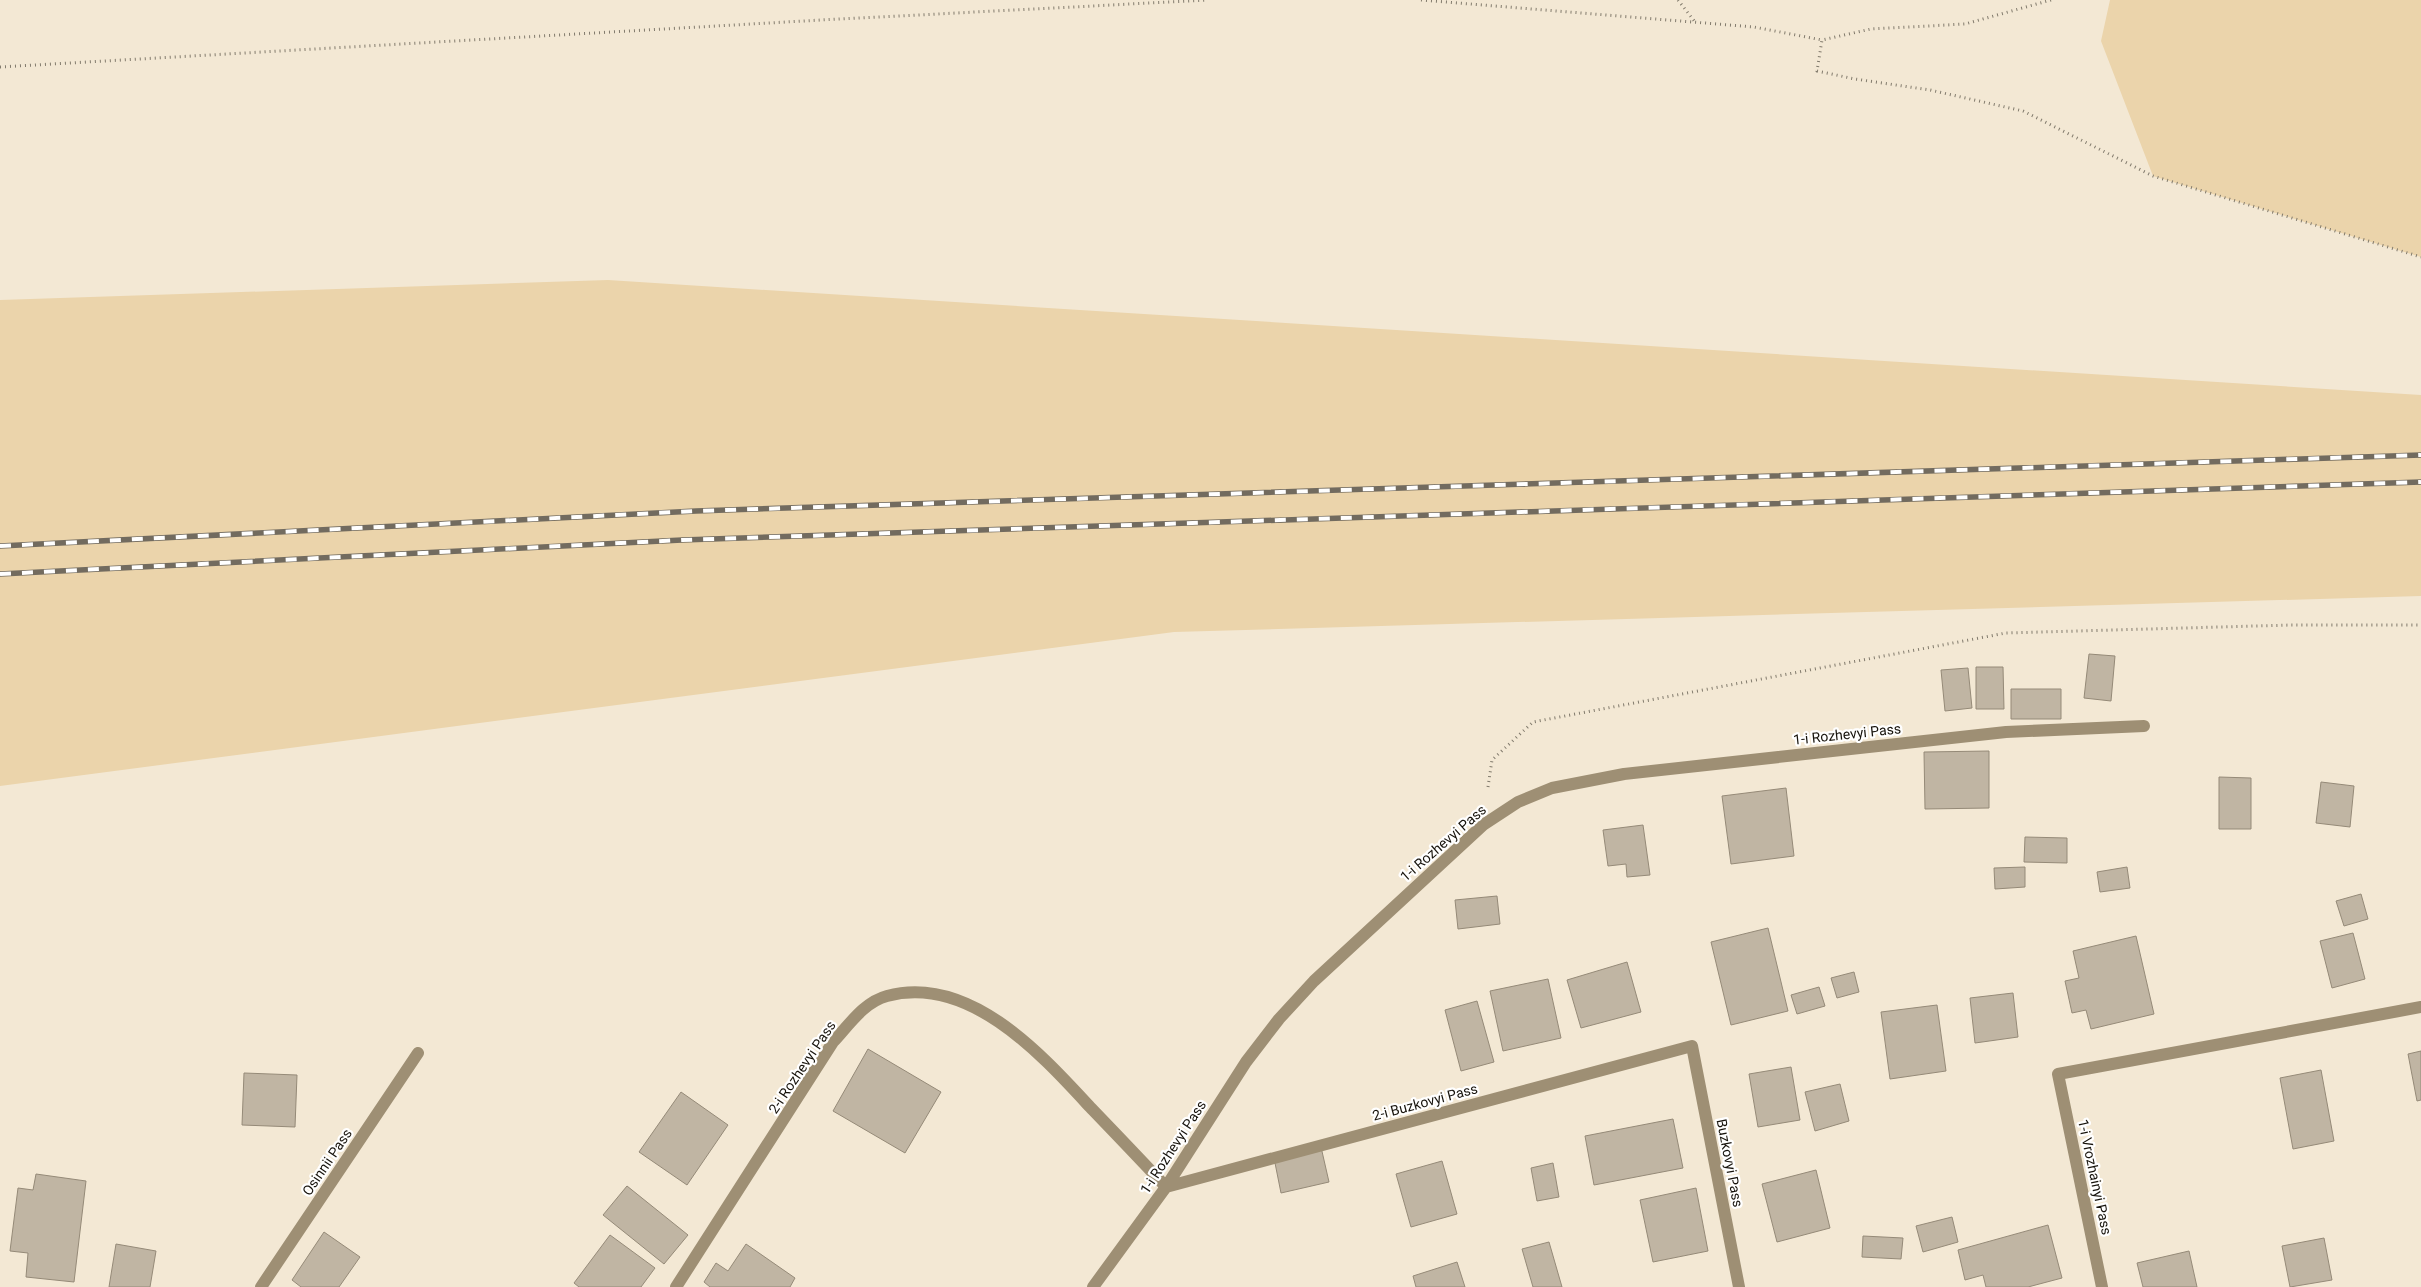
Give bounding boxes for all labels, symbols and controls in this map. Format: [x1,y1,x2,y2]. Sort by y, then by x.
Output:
street label: 1-i Rozhevyi Pass [1792,720,1902,748]
street label: 1-i Rozhevyi Pass [1397,801,1489,885]
street label: 2-i Rozhevyi Pass [765,1018,839,1116]
street label: 2-i Buzkovyi Pass [1371,1080,1479,1124]
street label: 1-i Rozhevyi Pass [1137,1097,1209,1197]
street label: Buzkovyi Pass [1714,1118,1746,1208]
street label: 1-i Vrozhainyi Pass [2075,1118,2115,1236]
street label: Osinnii Pass [299,1126,355,1198]

